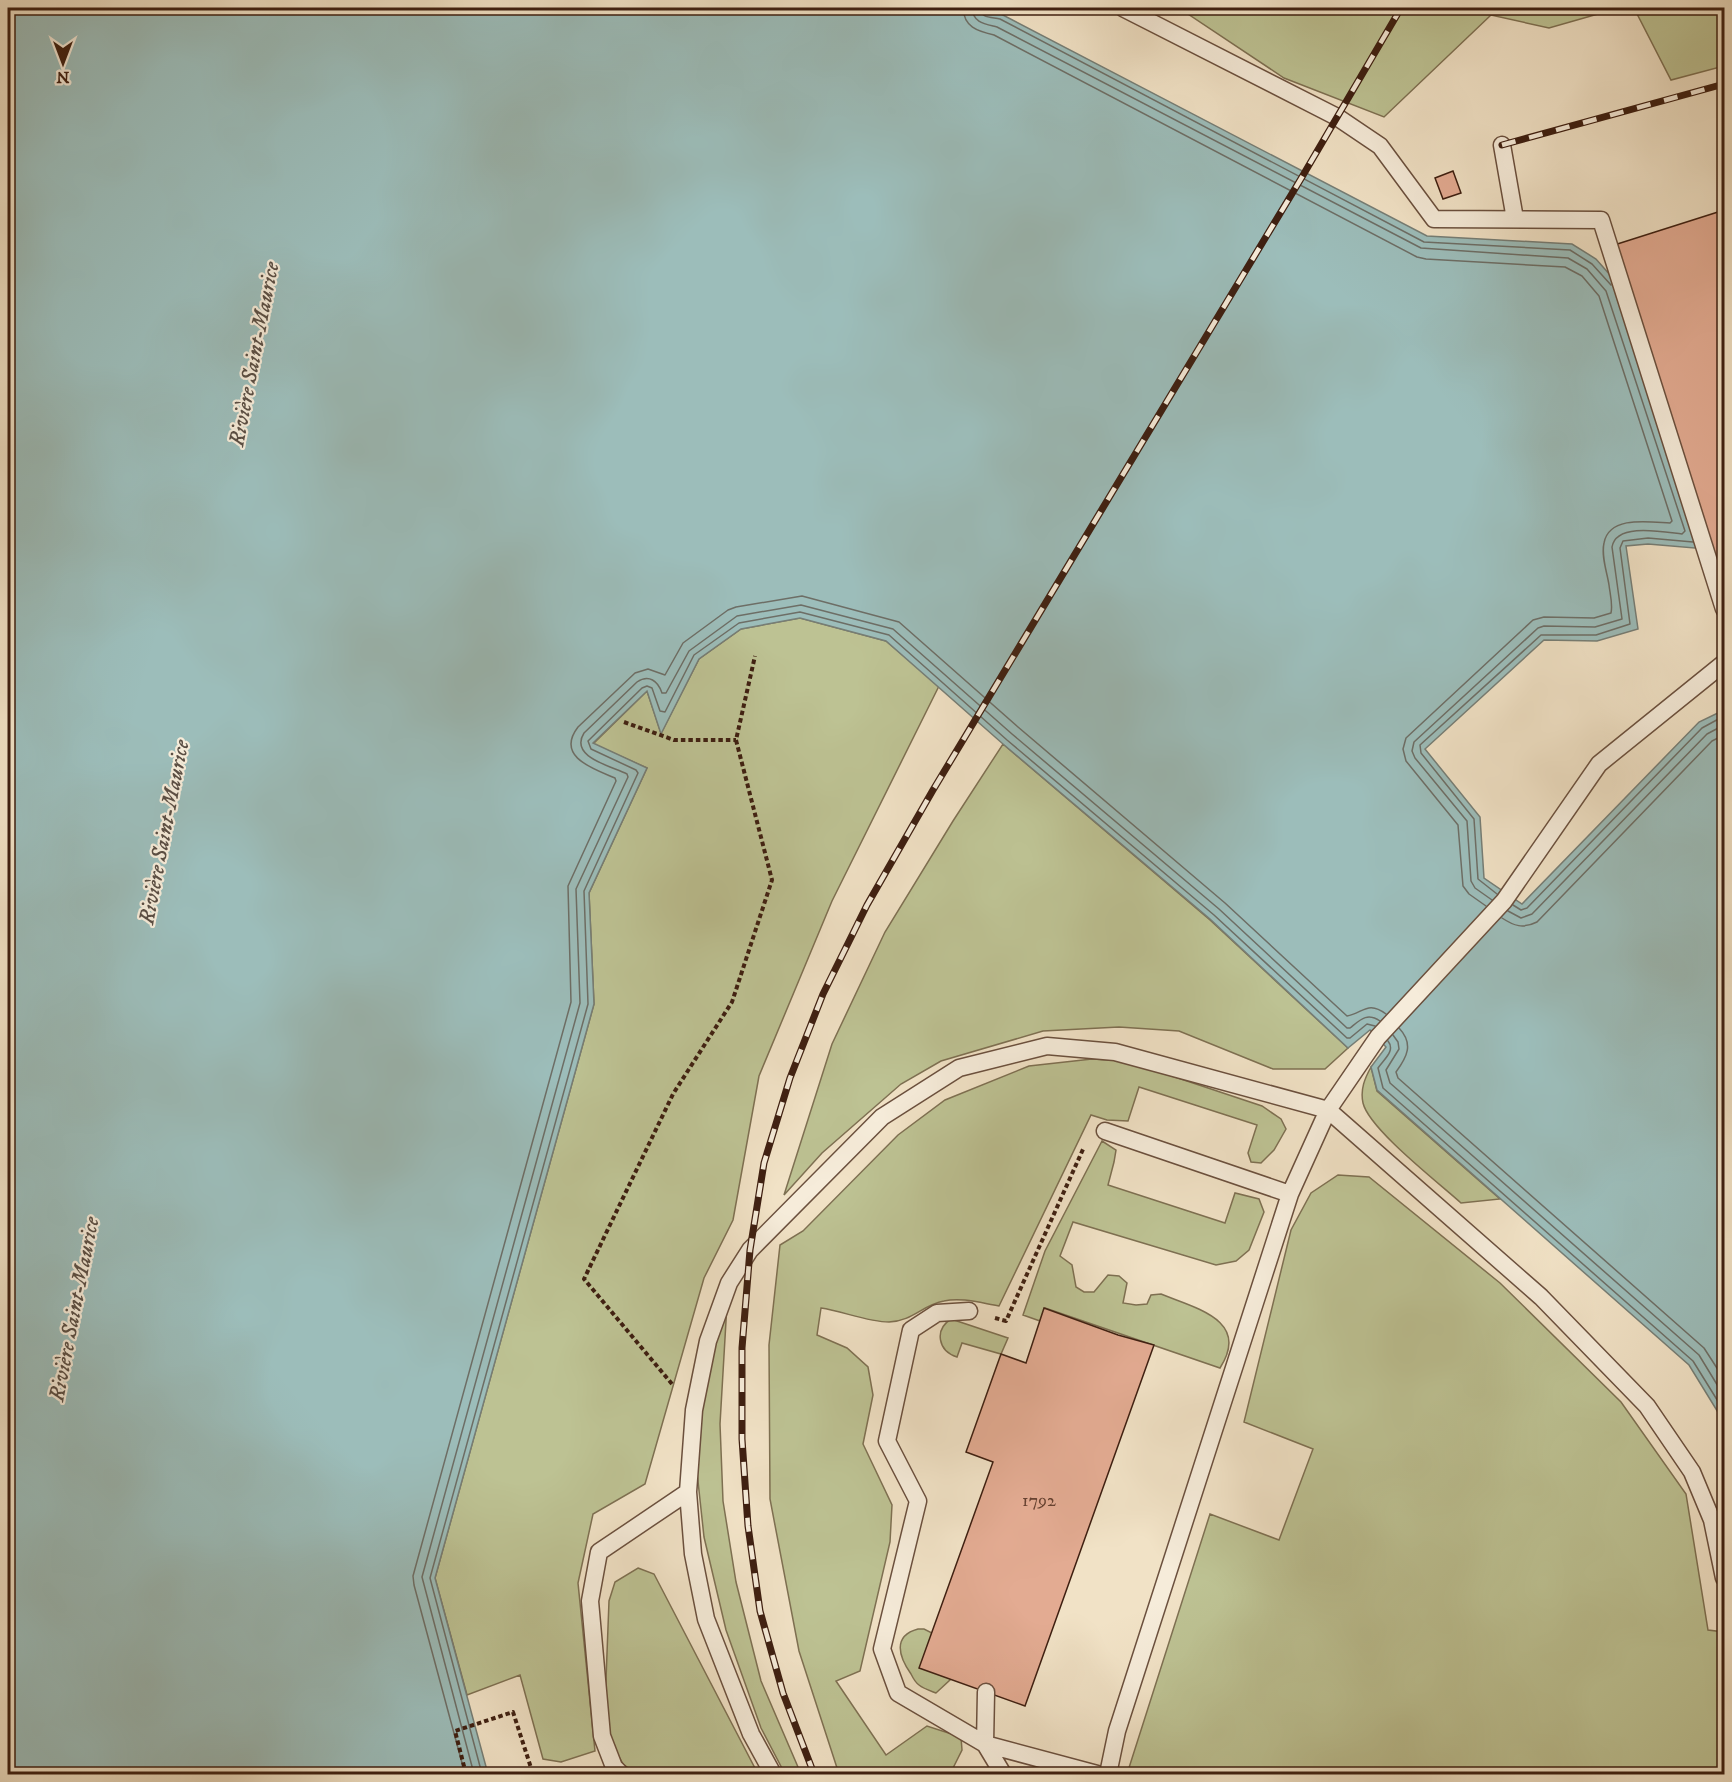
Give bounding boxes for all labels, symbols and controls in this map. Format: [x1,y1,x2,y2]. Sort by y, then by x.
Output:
north arrow [33,33,93,93]
text: N [56,67,70,87]
water label: Rivière Saint-Maurice [223,259,286,450]
water label: Rivière Saint-Maurice [133,737,196,928]
water label: Rivière Saint-Maurice [43,1214,106,1405]
house number: 1792 [1022,1490,1056,1512]

